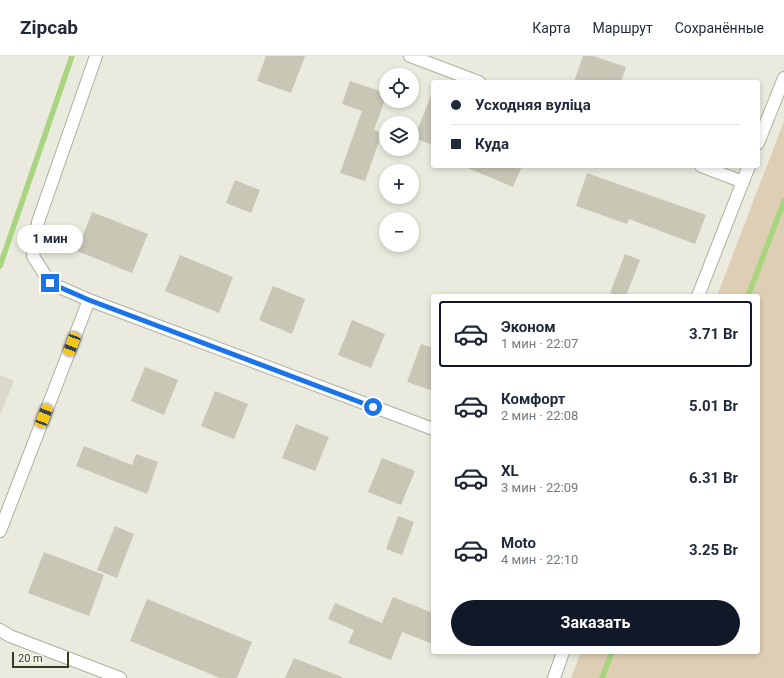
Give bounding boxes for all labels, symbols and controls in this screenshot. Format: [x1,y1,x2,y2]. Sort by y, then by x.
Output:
text: Zipcab [20,16,78,39]
text: Карта [532,20,571,36]
text: Маршрут [593,20,653,36]
text: Сохранённые [675,20,764,36]
map controls [379,68,419,252]
button: locate [379,68,419,108]
text: Усходняя вуліца [475,96,591,114]
button: layers [379,116,419,156]
text: Куда [475,135,509,153]
button: + [379,164,419,204]
button: − [379,212,419,252]
callout: 1 мин [17,225,83,253]
text: 1 мин [32,231,68,246]
route end [41,274,59,292]
icon: car [453,316,489,352]
text: Эконом [501,318,556,336]
text: 3.71 Br [689,325,738,343]
car [62,331,82,357]
text: 1 мин · 22:07 [501,336,578,351]
icon: car [453,388,489,424]
text: Комфорт [501,390,565,408]
text: 5.01 Br [689,397,738,415]
route start [364,398,382,416]
car [34,403,54,429]
text: 2 мин · 22:08 [501,408,578,423]
icon: car [453,460,489,496]
text: XL [501,462,519,480]
text: 6.31 Br [689,469,738,487]
text: 3 мин · 22:09 [501,480,578,495]
icon: car [453,532,489,568]
text: Moto [501,534,536,552]
text: 3.25 Br [689,541,738,559]
text: 4 мин · 22:10 [501,552,578,567]
button: Заказать [451,600,740,646]
scale bar [12,650,69,669]
text: 20 m [18,652,43,665]

